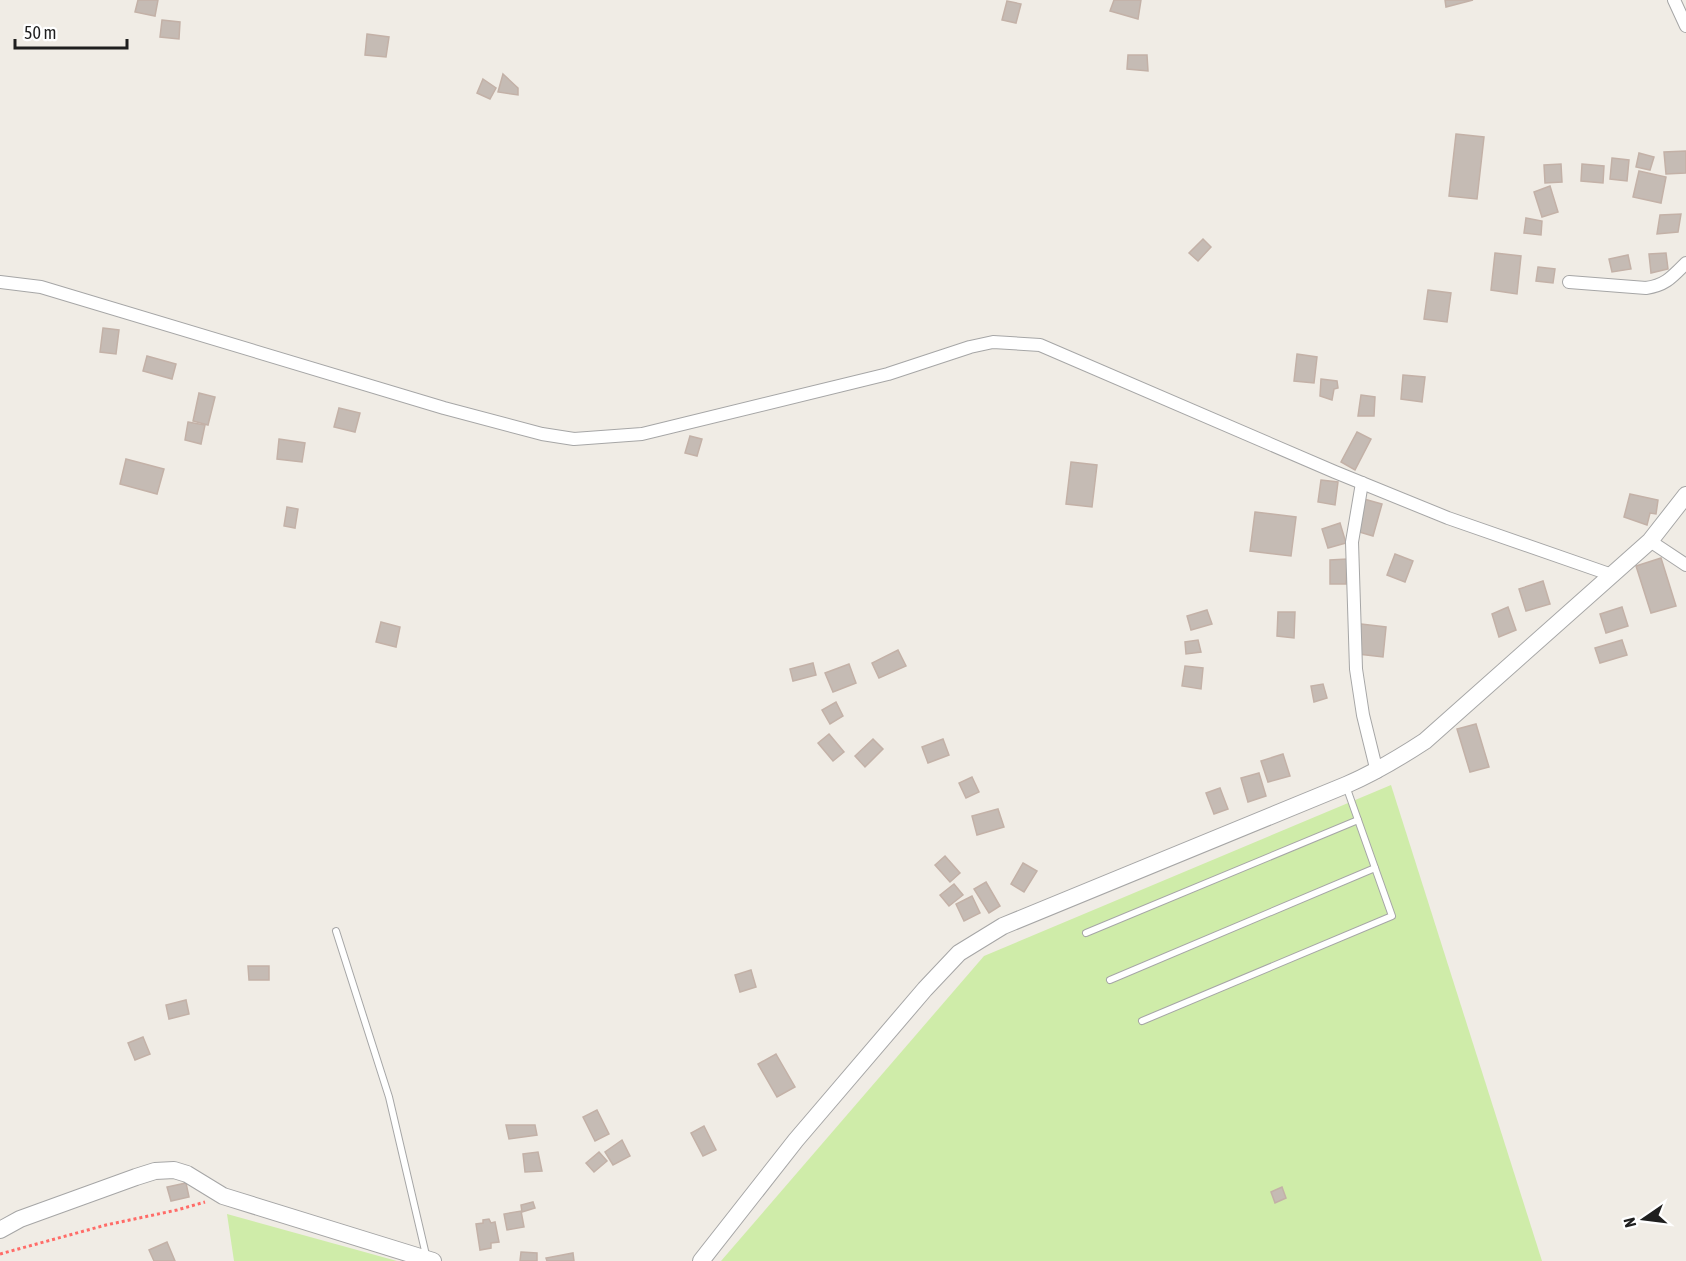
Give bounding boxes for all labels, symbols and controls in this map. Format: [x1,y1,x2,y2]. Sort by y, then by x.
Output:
scale bar [15,12,128,50]
text: 50 m [24,22,56,43]
north arrow [1614,1189,1674,1249]
text: N [1620,1216,1639,1229]

